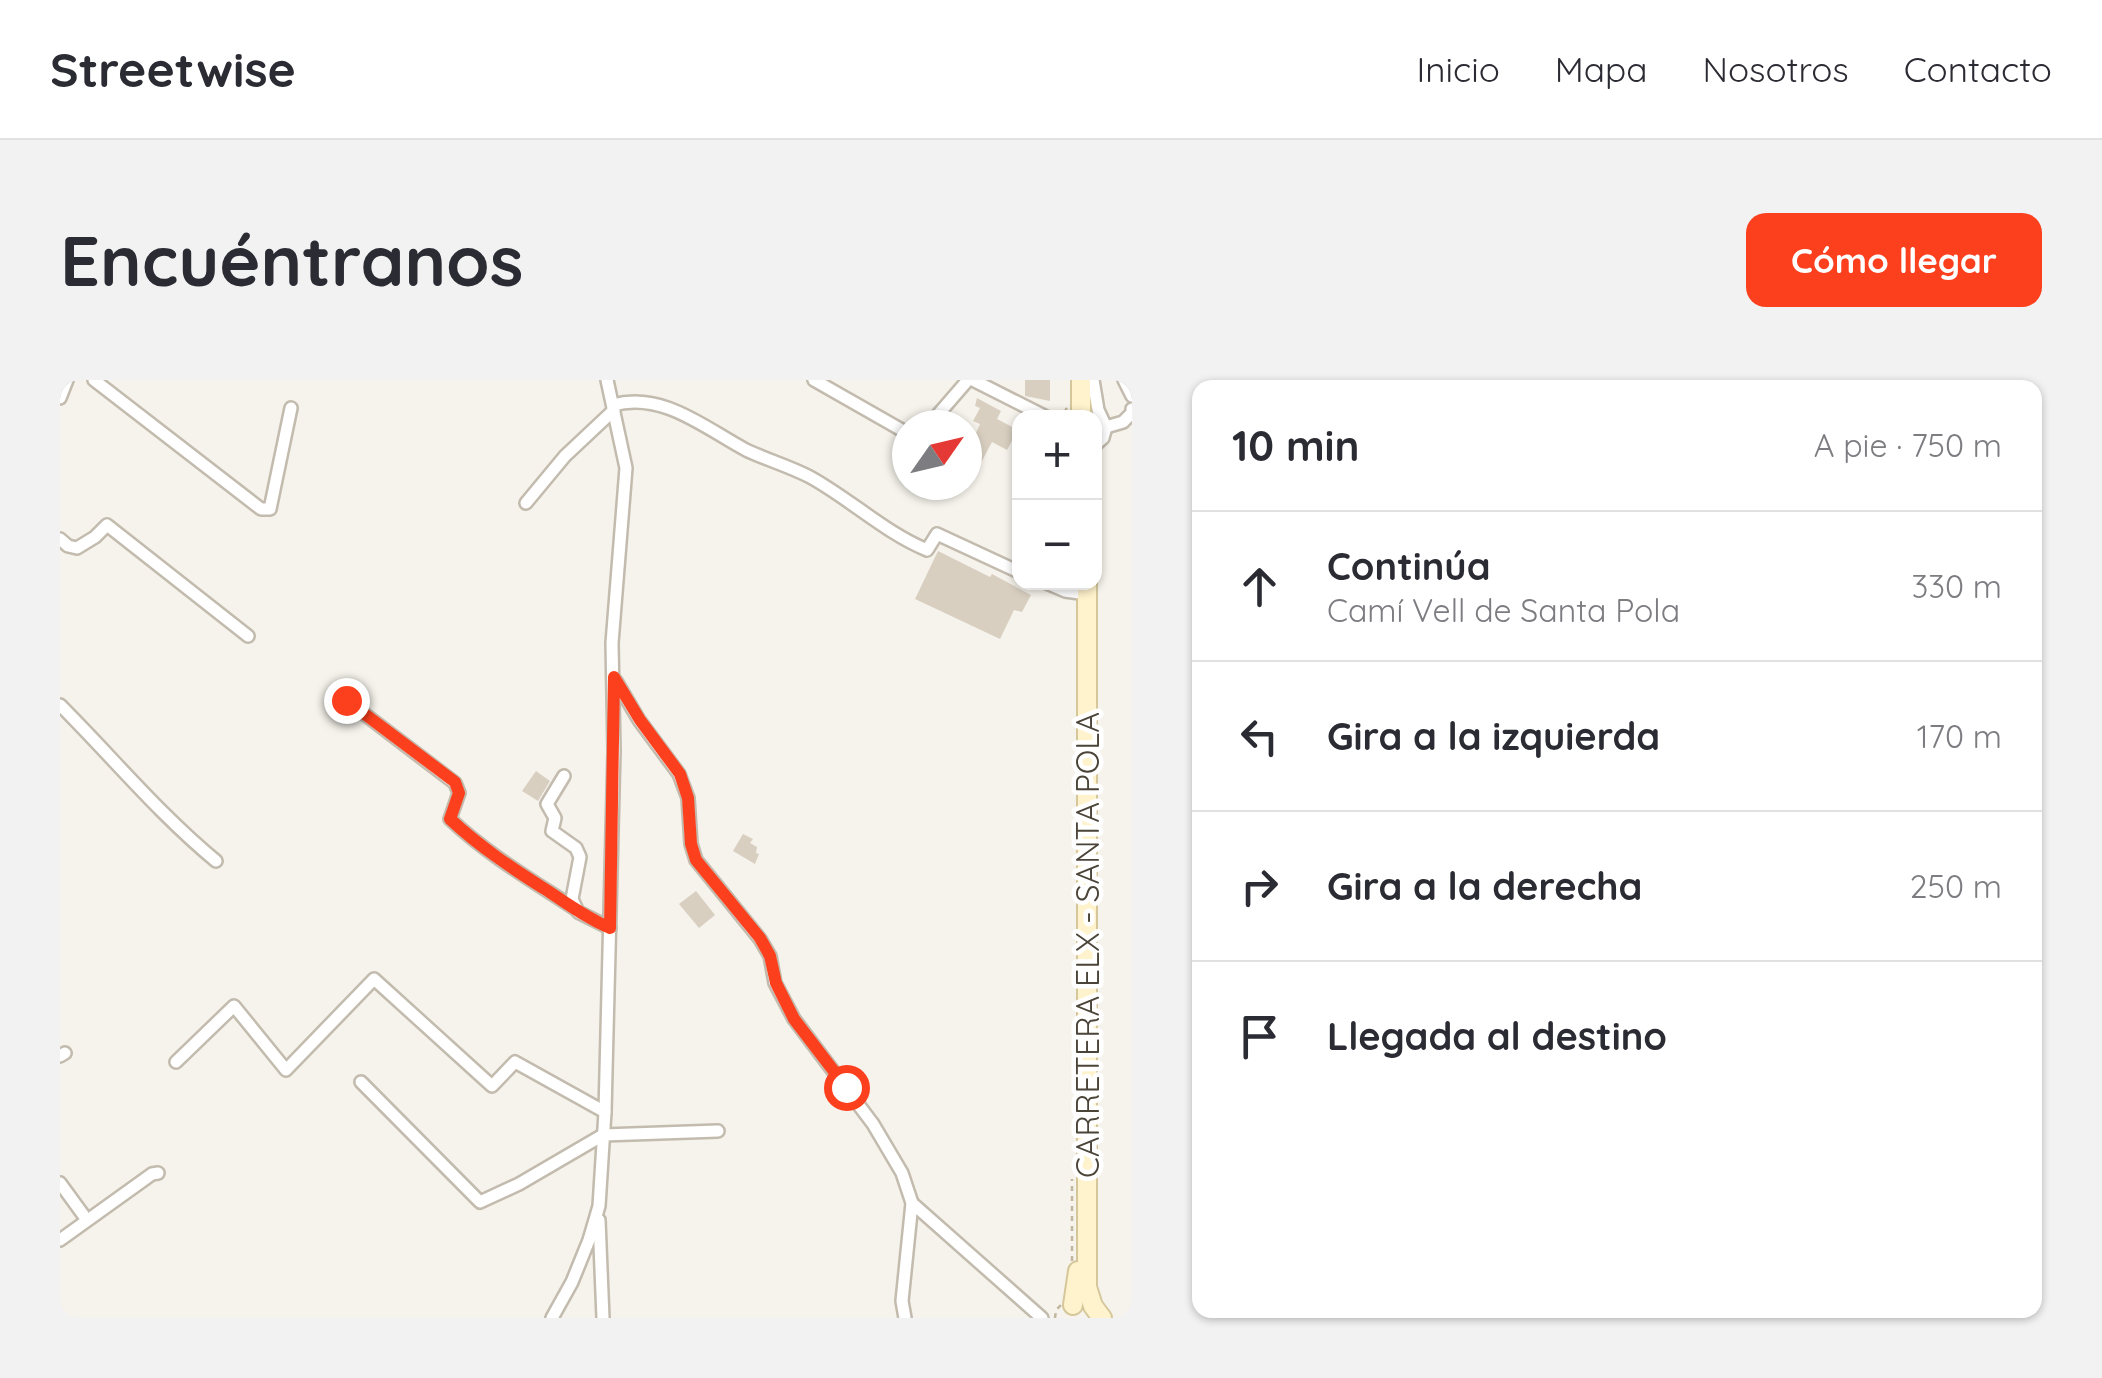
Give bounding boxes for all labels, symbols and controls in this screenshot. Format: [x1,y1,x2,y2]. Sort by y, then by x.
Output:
text: Streetwise [50,39,296,99]
text: Inicio [1417,47,1500,91]
text: Mapa [1555,47,1647,91]
text: Nosotros [1702,47,1849,91]
text: Contacto [1904,47,2052,91]
button: Cómo llegar [1746,213,2042,307]
text: Encuéntranos [60,216,524,304]
north arrow [892,410,982,500]
map controls [1012,410,1102,590]
button: + [1012,410,1102,500]
text: 10 min [1232,419,1360,472]
text: A pie · 750 m [1814,425,2002,465]
button: − [1012,500,1102,590]
text: Continúa [1327,542,1491,590]
icon: ahead [1232,559,1287,614]
text: 330 m [1912,566,2002,606]
text: Camí Vell de Santa Pola [1327,590,1680,630]
route end [324,678,370,724]
icon: left [1232,709,1287,764]
street label: CARRETERA ELX - SANTA POLA [1067,712,1107,1178]
text: Gira a la izquierda [1327,712,1660,760]
text: 170 m [1917,716,2002,756]
icon: right [1232,859,1287,914]
text: Gira a la derecha [1327,862,1642,910]
text: 250 m [1910,866,2002,906]
icon: arrive [1232,1009,1287,1064]
text: Llegada al destino [1327,1012,1667,1060]
route start [824,1065,870,1111]

